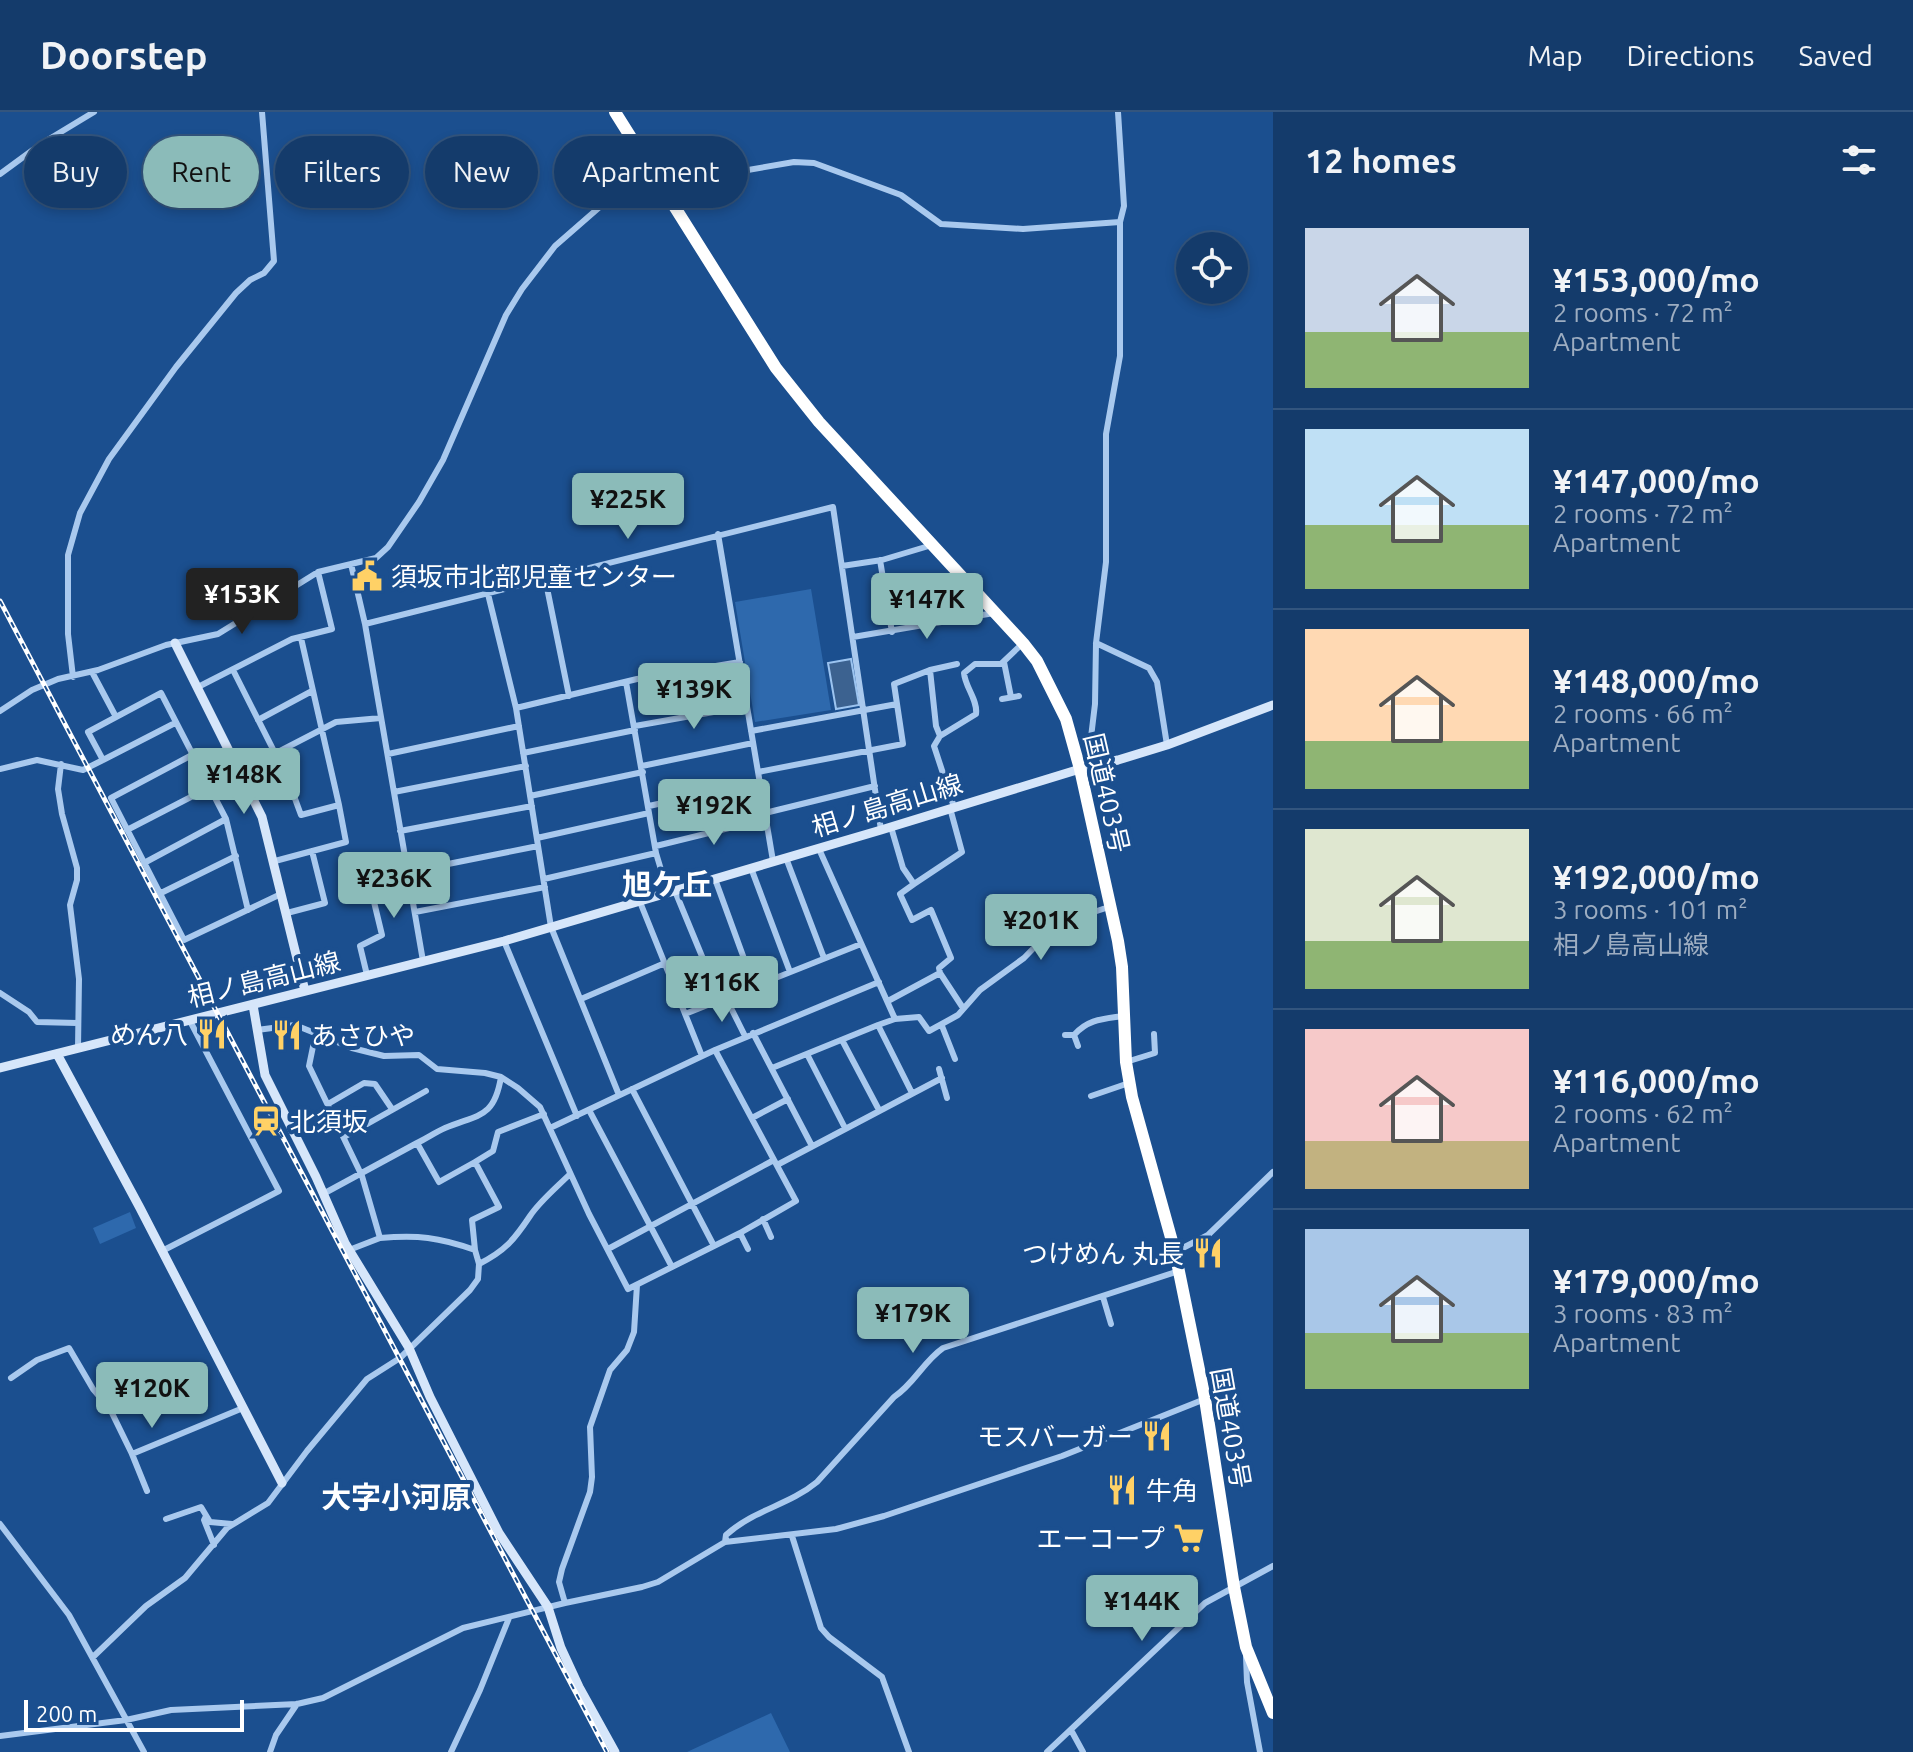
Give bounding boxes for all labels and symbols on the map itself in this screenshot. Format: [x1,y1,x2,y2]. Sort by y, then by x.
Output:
pin: ¥225K [572,473,684,541]
public building icon: 須坂市北部児童センター [350,559,384,593]
place label: 須坂市北部児童センター [391,562,677,591]
pin: ¥153K [186,568,298,636]
pin: ¥147K [871,573,983,641]
pin: ¥139K [638,663,750,731]
street label: 国道403号 [1079,730,1135,856]
pin: ¥148K [188,748,300,816]
street label: 相ノ島高山線 [808,768,966,842]
pin: ¥192K [658,779,770,847]
pin: ¥236K [338,852,450,920]
district label: 旭ケ丘 [622,867,712,901]
pin: ¥201K [985,894,1097,962]
street label: 相ノ島高山線 [185,946,343,1012]
pin: ¥116K [666,956,778,1024]
restaurant icon: めん八 [195,1017,229,1051]
restaurant icon: あさひや [270,1018,304,1052]
place label: めん八 [110,1020,188,1049]
place label: あさひや [311,1021,415,1050]
station icon: 北須坂 [249,1104,283,1138]
place label: 北須坂 [290,1107,368,1136]
restaurant icon: つけめん 丸長 [1191,1236,1225,1270]
place label: つけめん 丸長 [1022,1239,1184,1268]
pin: ¥179K [857,1287,969,1355]
pin: ¥120K [96,1362,208,1430]
street label: 国道403号 [1206,1365,1256,1491]
restaurant icon: モスバーガー [1140,1419,1174,1453]
place label: モスバーガー [977,1422,1133,1451]
restaurant icon: 牛角 [1105,1473,1139,1507]
place label: 牛角 [1146,1476,1198,1505]
district label: 大字小河原 [321,1480,471,1514]
supermarket icon: エーコープ [1172,1521,1206,1555]
place label: エーコープ [1037,1524,1165,1553]
pin: ¥144K [1086,1575,1198,1643]
scale bar [24,1696,244,1732]

